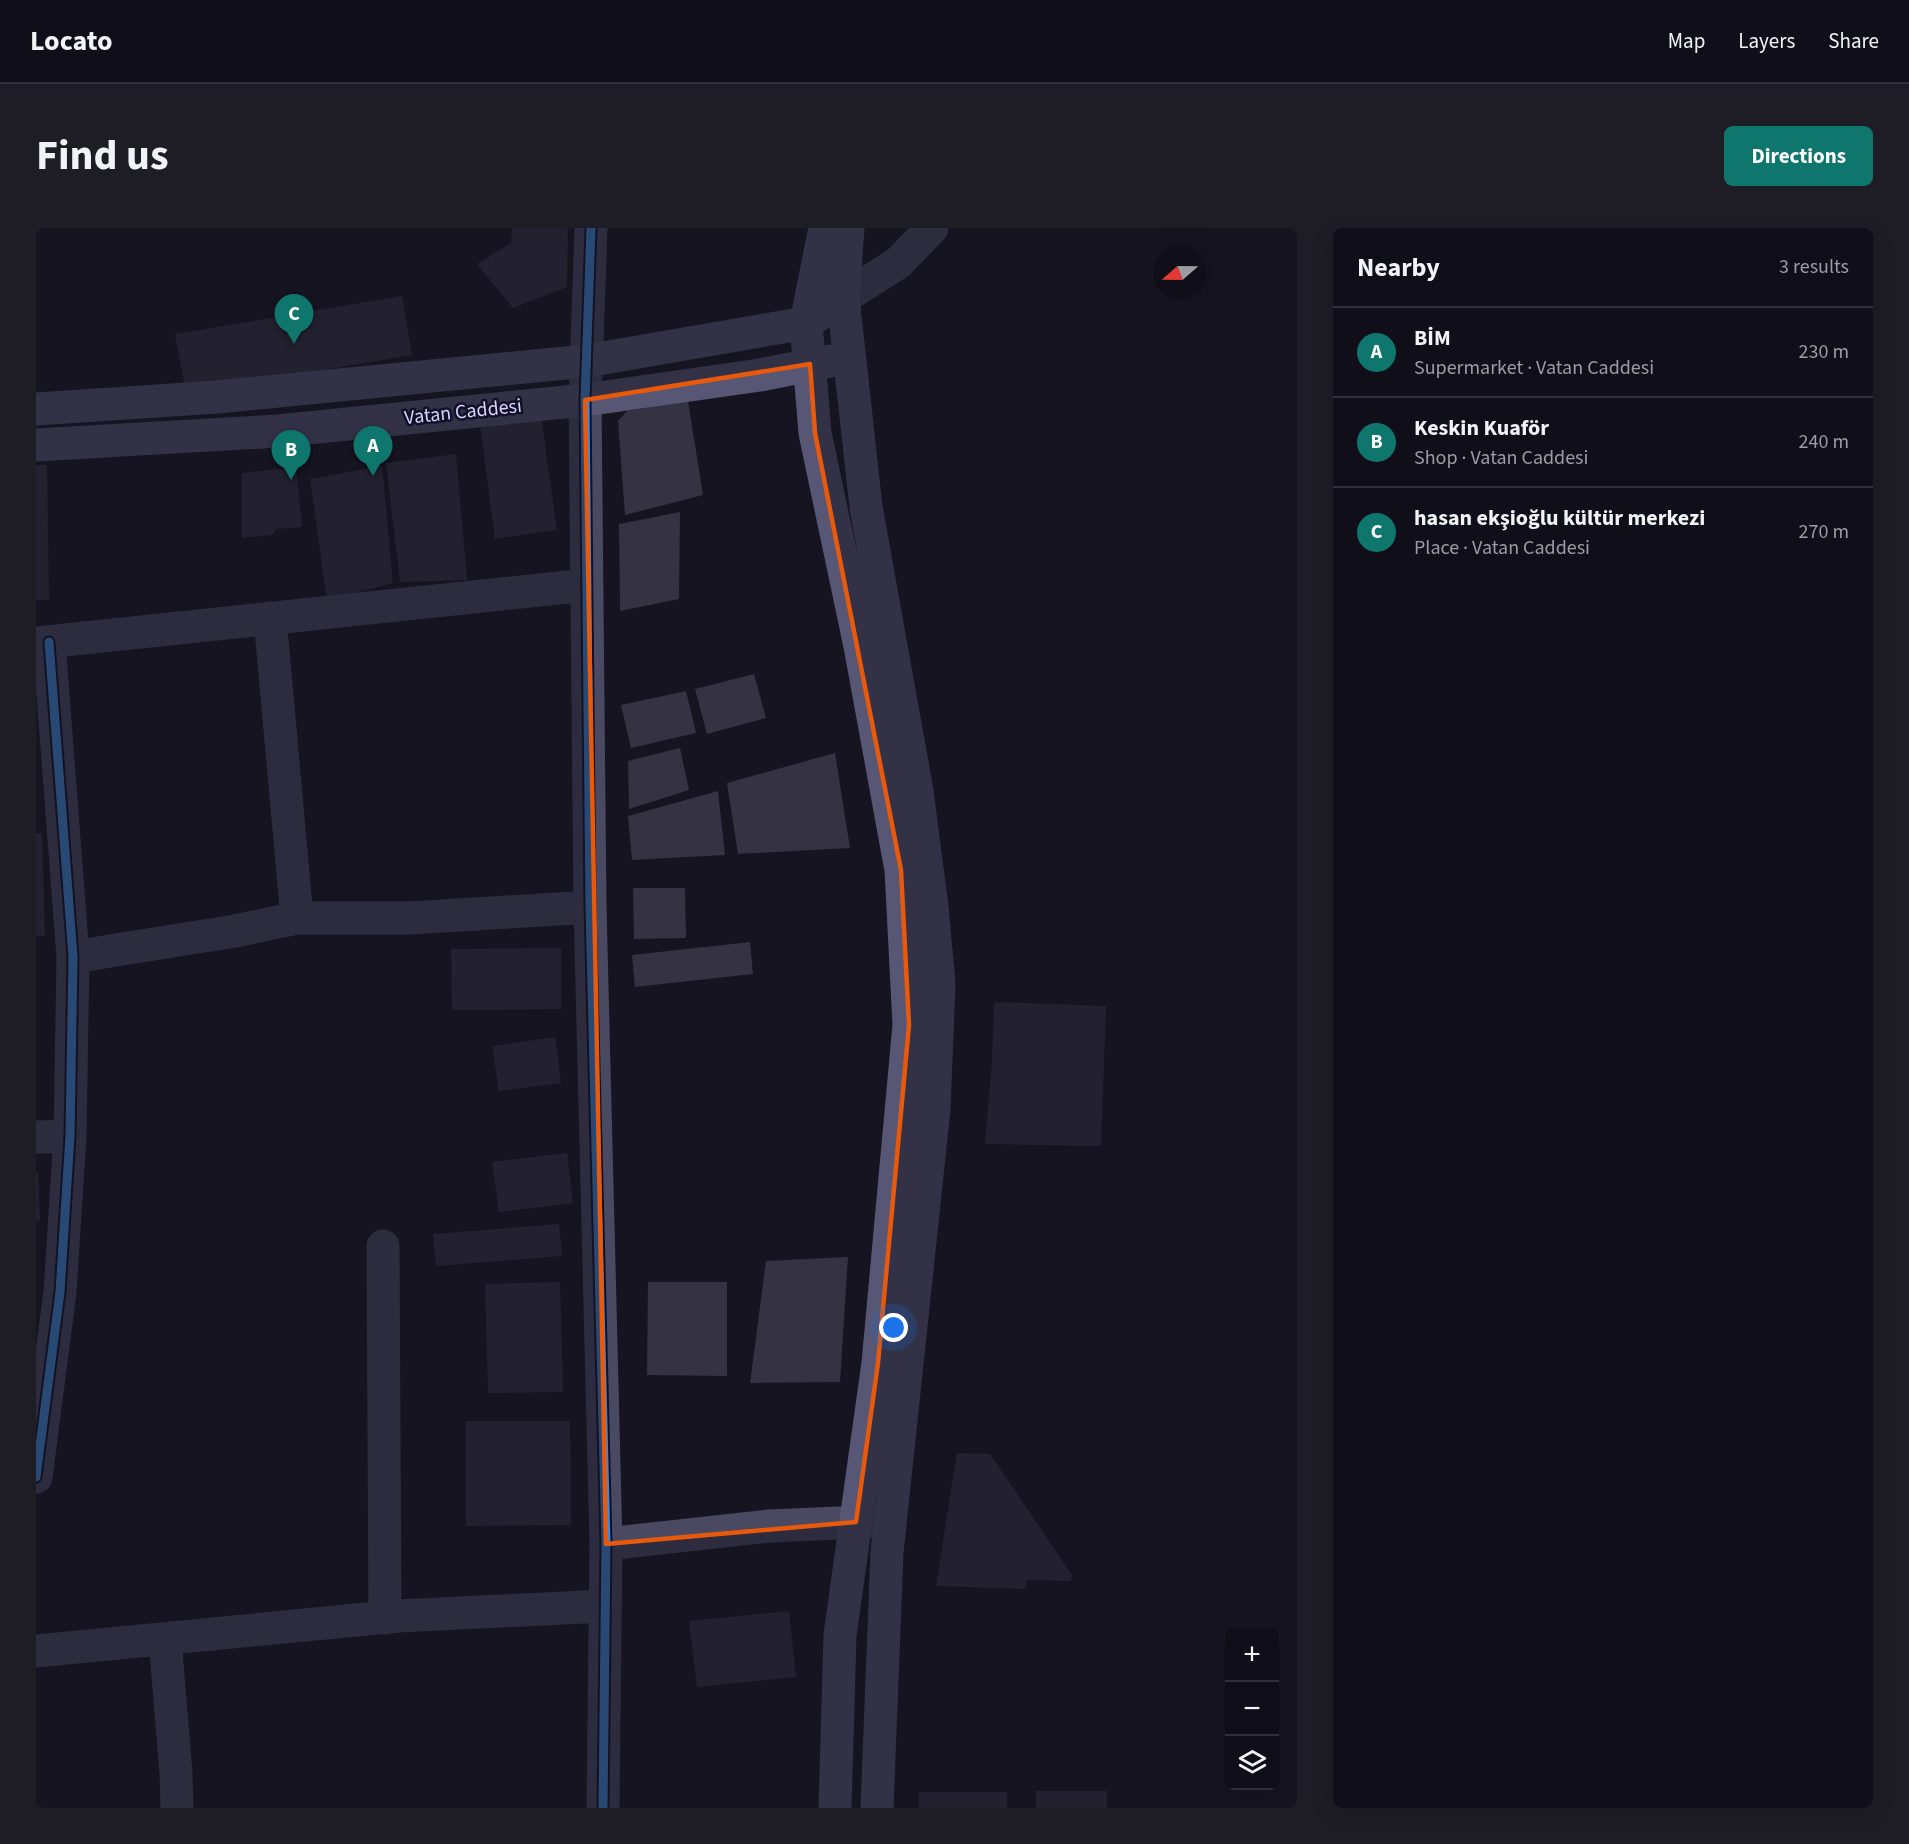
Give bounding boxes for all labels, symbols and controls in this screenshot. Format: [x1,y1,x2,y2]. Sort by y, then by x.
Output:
text: Locato [30,21,112,61]
text: Map [1668,26,1705,56]
text: Layers [1738,26,1795,56]
text: Share [1828,26,1879,56]
text: Find us [36,126,169,186]
button: Directions [1724,126,1873,186]
north arrow [1153,246,1207,300]
text: Nearby [1357,249,1440,286]
text: 3 results [1779,253,1849,281]
pin: C [274,294,314,344]
text: BİM [1414,322,1451,354]
text: A [1371,338,1382,366]
text: 230 m [1799,338,1849,366]
text: Supermarket · Vatan Caddesi [1414,354,1654,382]
street label: Vatan Caddesi [403,392,523,432]
text: Keskin Kuaför [1414,412,1549,444]
pin: A [354,426,392,476]
text: B [1370,428,1383,456]
text: 240 m [1799,428,1849,456]
pin: B [272,430,310,480]
text: Shop · Vatan Caddesi [1414,444,1588,472]
text: hasan ekşioğlu kültür merkezi [1414,502,1705,534]
text: C [1371,518,1382,546]
text: 270 m [1799,518,1849,546]
text: Place · Vatan Caddesi [1414,534,1590,562]
your location [879,1313,908,1342]
map controls [1225,1628,1279,1790]
button: + [1225,1628,1279,1682]
button: − [1225,1682,1279,1736]
button: layers [1225,1736,1279,1790]

